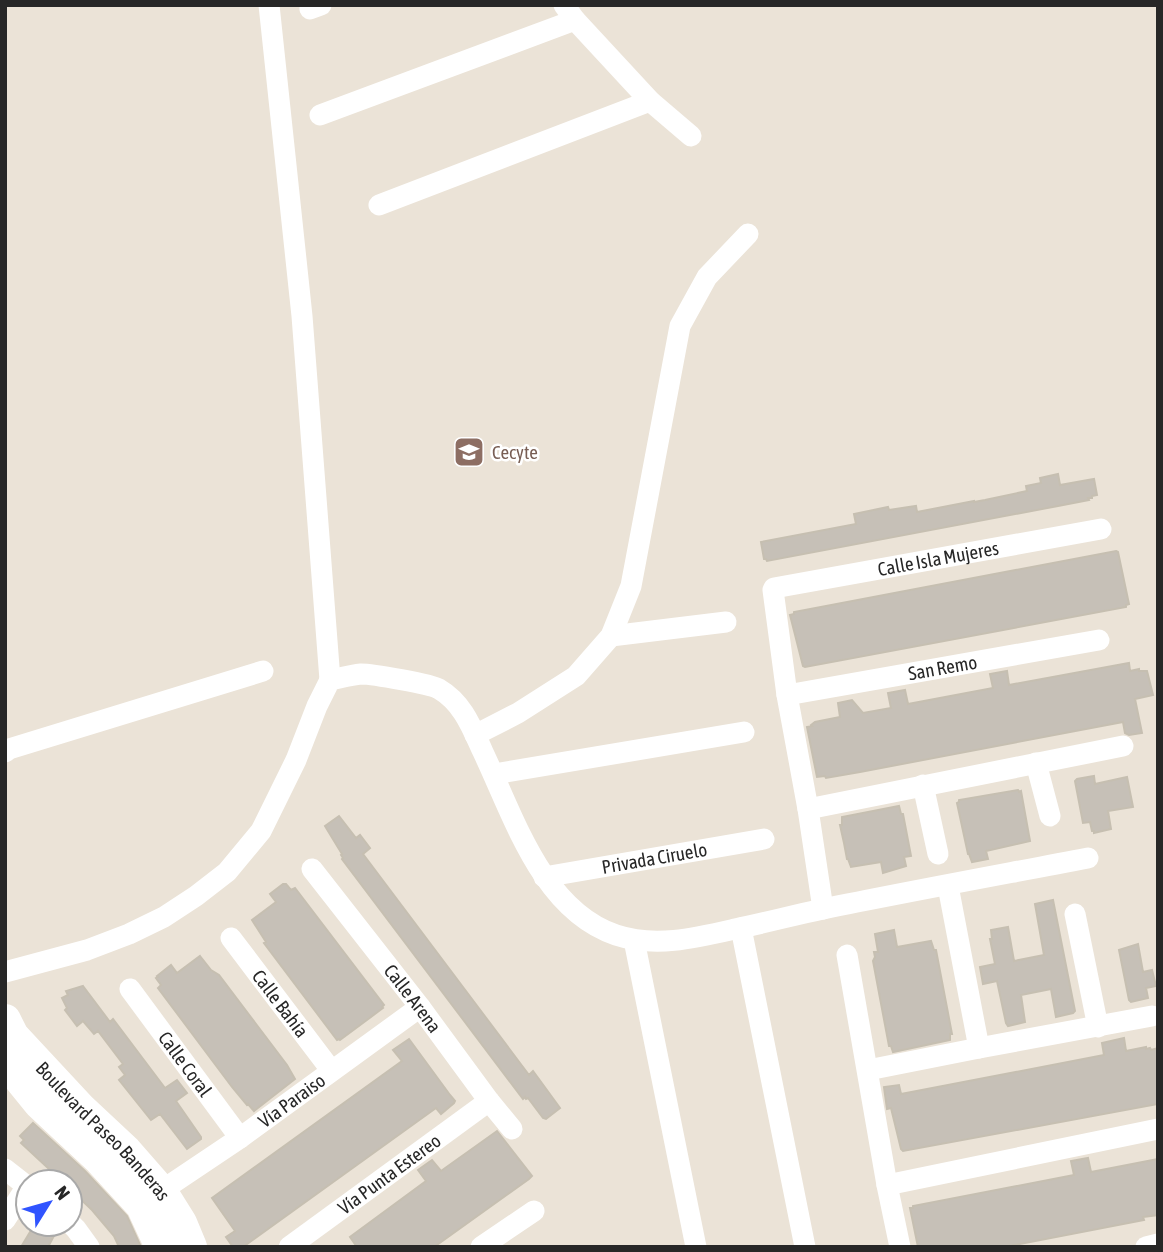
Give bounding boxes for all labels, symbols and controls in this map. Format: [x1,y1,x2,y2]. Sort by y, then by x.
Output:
school or university icon: Cecyte [452,435,486,469]
place label: Cecyte [492,441,538,463]
street label: Calle Isla Mujeres [876,537,1001,580]
street label: San Remo [906,651,979,684]
street label: Privada Ciruelo [600,838,709,878]
street label: Calle Arena [380,960,446,1037]
street label: Calle Bahía [248,965,313,1041]
street label: Calle Coral [154,1027,216,1101]
street label: Boulevard Paseo Banderas [32,1057,175,1205]
street label: Vía Paraiso [254,1069,329,1132]
street label: Vía Punta Estereo [334,1129,445,1219]
north arrow [14,1168,84,1238]
text: N [50,1182,75,1204]

